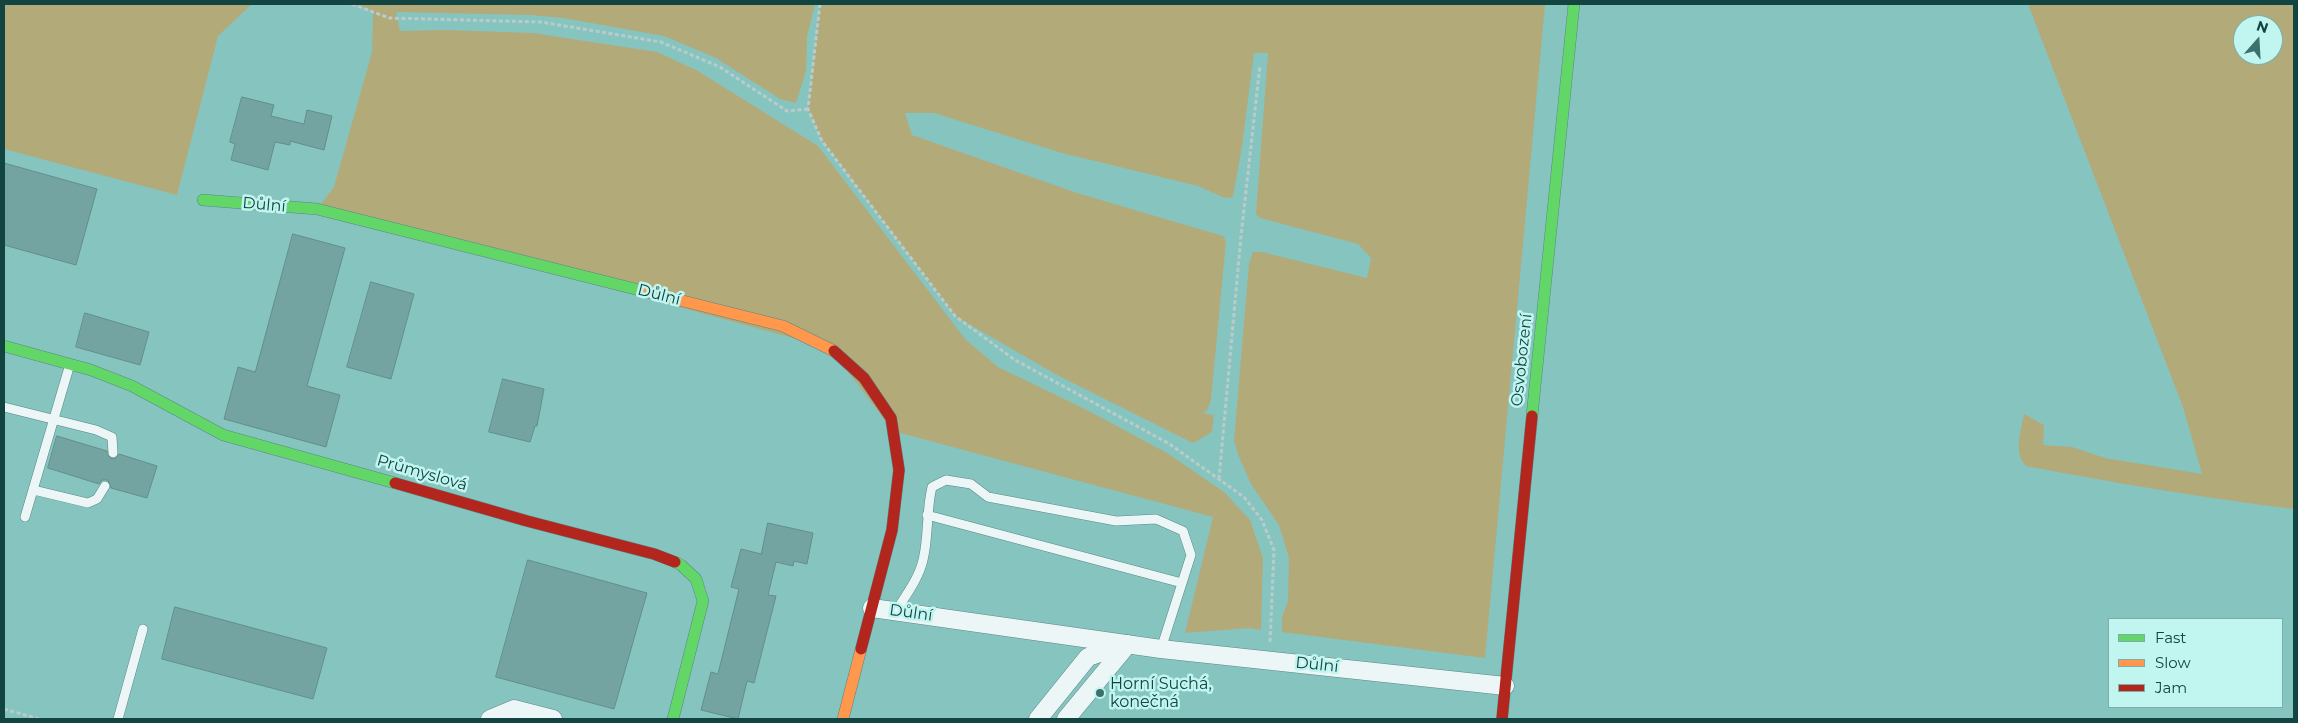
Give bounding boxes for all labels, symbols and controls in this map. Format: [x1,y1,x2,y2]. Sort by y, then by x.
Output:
north arrow [2233,15,2283,65]
text: N [2254,16,2271,37]
street label: Důlní [242,194,286,216]
street label: Důlní [636,280,682,310]
street label: Osvobození [1508,313,1536,407]
street label: Průmyslová [375,451,469,495]
street label: Důlní [888,600,934,626]
legend [2108,618,2283,708]
text: Fast [2155,628,2186,647]
street label: Důlní [1294,653,1340,677]
text: Slow [2155,653,2191,672]
place label: Horní Suchá, konečná [1110,674,1212,712]
text: Jam [2155,678,2187,697]
marker: Horní Suchá, konečná [1094,687,1106,699]

